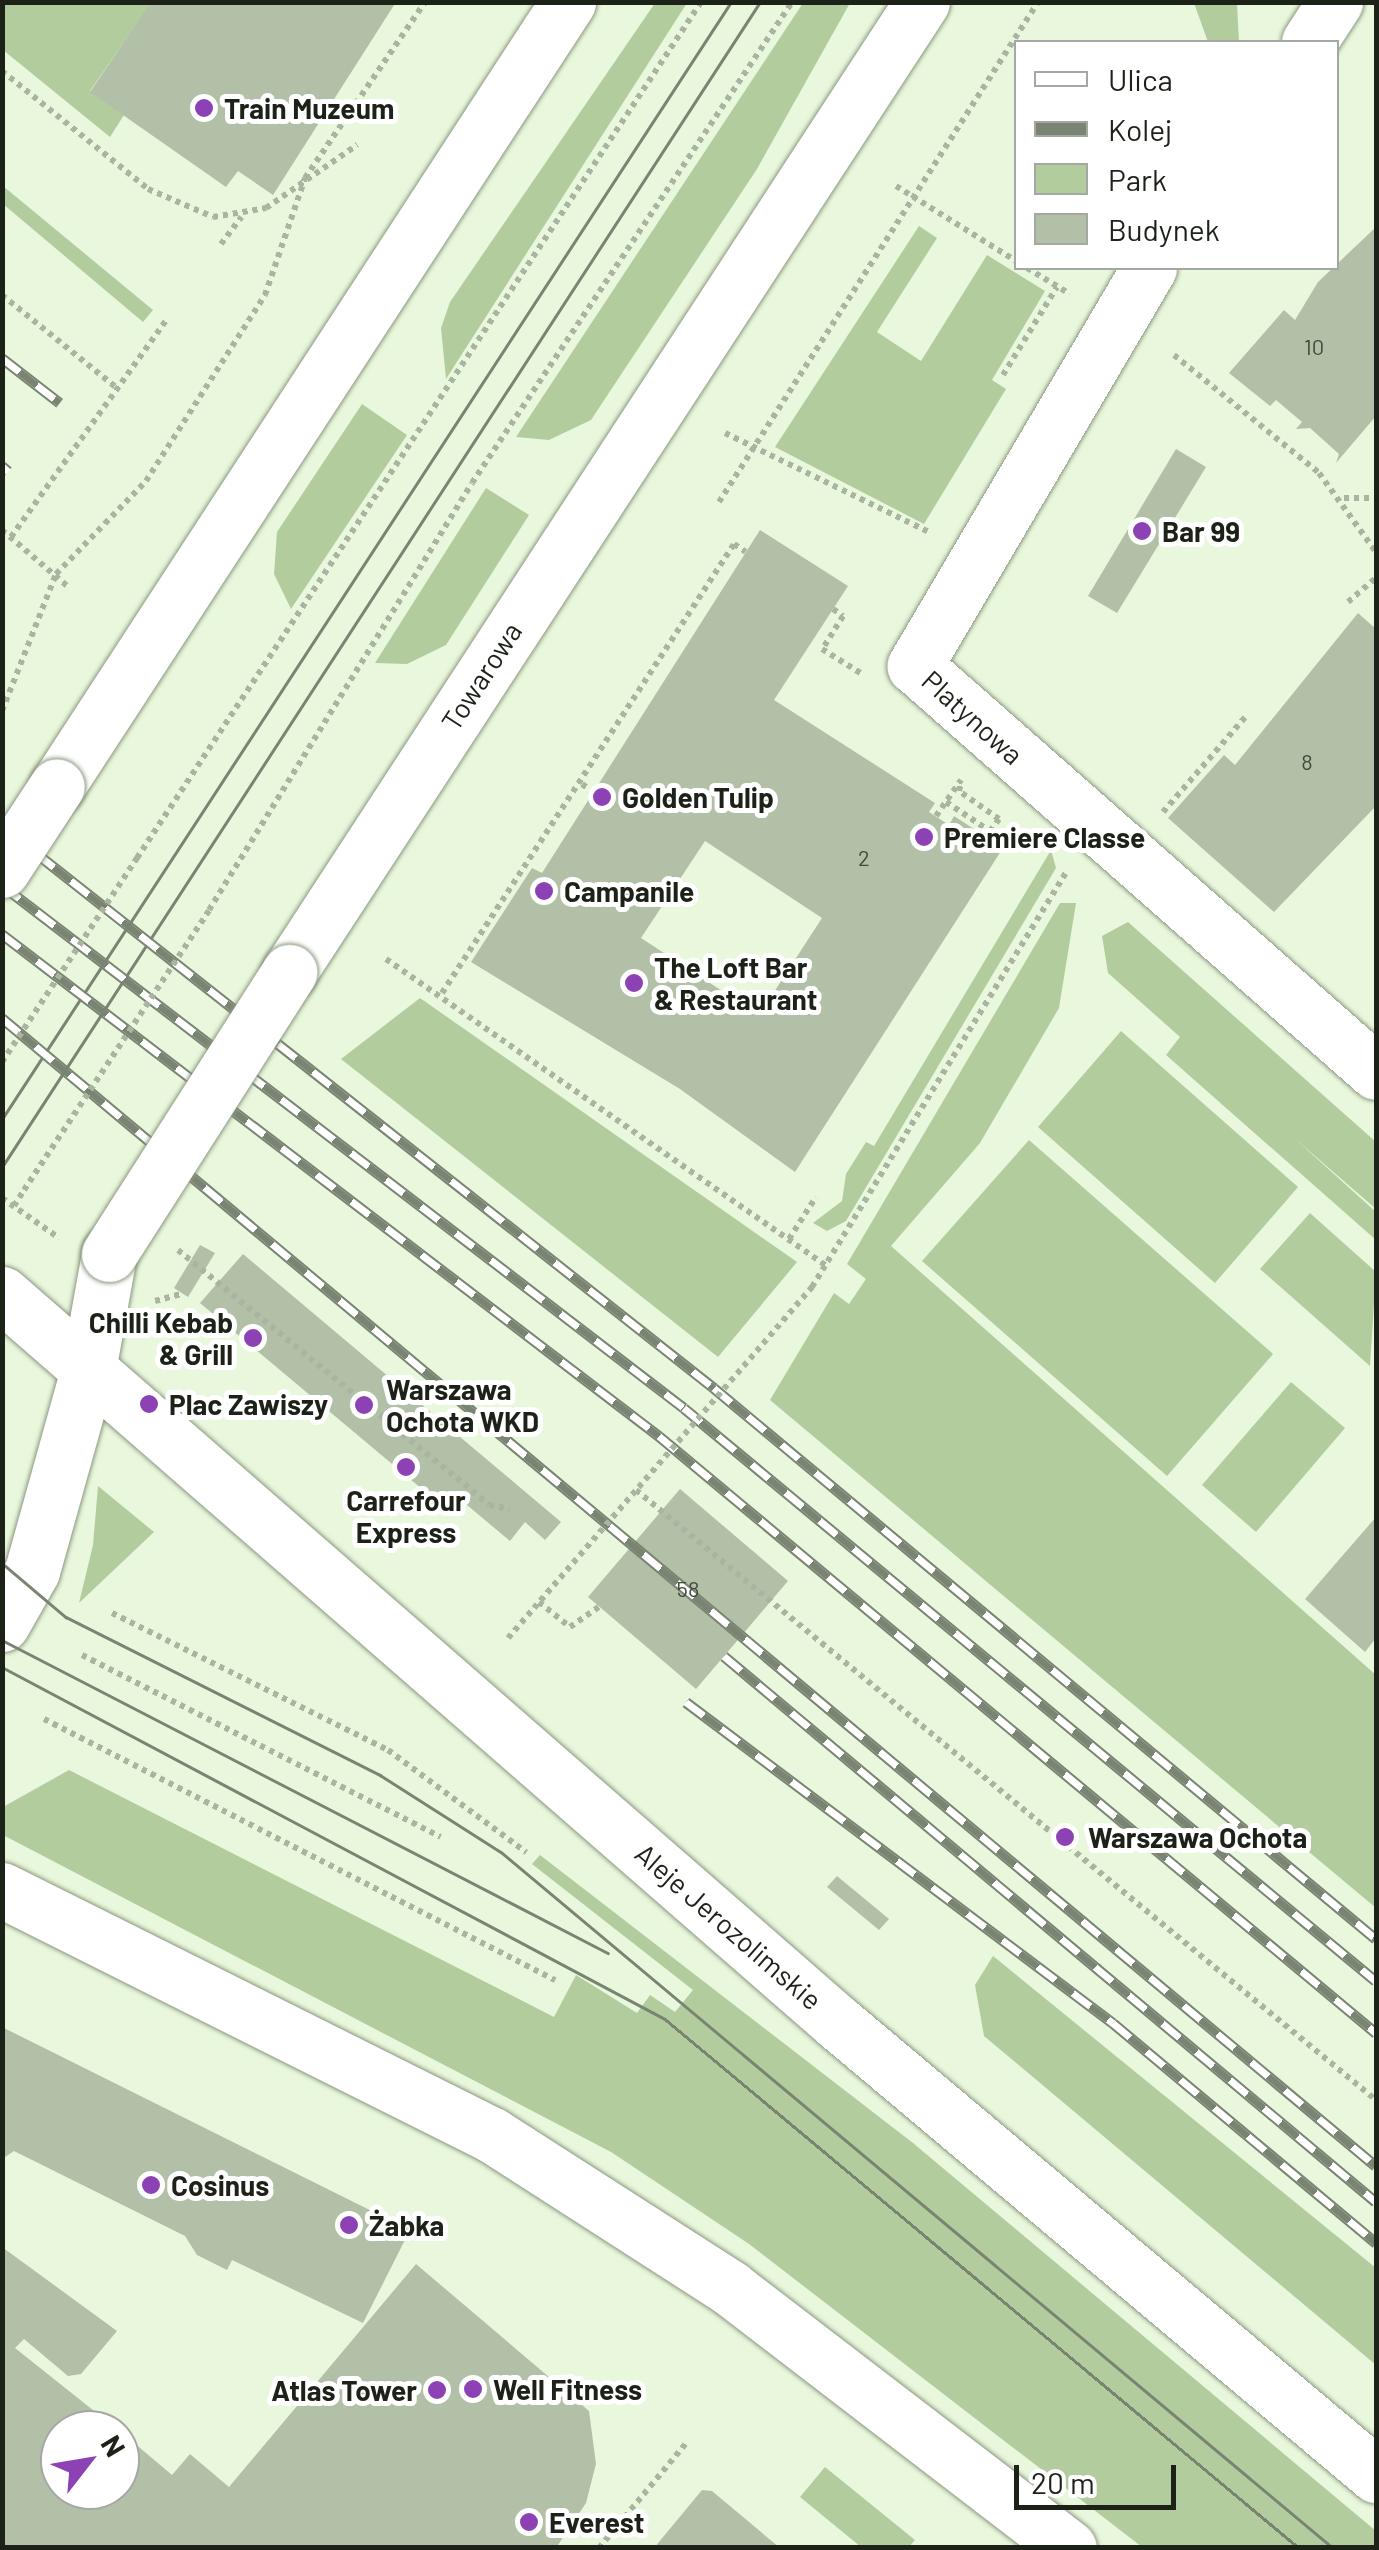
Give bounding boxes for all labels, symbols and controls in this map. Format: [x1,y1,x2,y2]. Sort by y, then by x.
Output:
legend [1014,40,1339,270]
text: Ulica [1108,61,1173,97]
place label: Train Muzeum [224,91,394,125]
marker: Train Muzeum [193,97,215,119]
text: Kolej [1108,111,1172,147]
text: Park [1108,161,1167,197]
text: Budynek [1108,211,1220,247]
house number: 10 [1304,334,1324,360]
place label: Bar 99 [1162,514,1240,548]
marker: Bar 99 [1131,520,1153,542]
street label: Towarowa [434,616,528,736]
street label: Platynowa [916,663,1030,771]
house number: 8 [1301,749,1313,775]
place label: Golden Tulip [622,780,774,814]
marker: Golden Tulip [591,786,613,808]
place label: Premiere Classe [944,820,1145,854]
marker: Premiere Classe [913,826,935,848]
house number: 2 [858,845,870,871]
place label: Campanile [564,874,694,908]
marker: Campanile [533,880,555,902]
place label: The Loft Bar & Restaurant [654,950,817,1016]
marker: The Loft Bar & Restaurant [623,972,645,994]
place label: Chilli Kebab & Grill [89,1305,233,1371]
marker: Chilli Kebab & Grill [242,1327,264,1349]
place label: Warszawa Ochota WKD [386,1372,539,1438]
place label: Plac Zawiszy [169,1387,328,1421]
marker: Warszawa Ochota WKD [351,1392,377,1418]
marker: Plac Zawiszy [138,1393,160,1415]
marker: Carrefour Express [395,1456,417,1478]
place label: Carrefour Express [346,1483,466,1549]
house number: 58 [677,1576,699,1602]
place label: Warszawa Ochota [1088,1820,1307,1854]
marker: Warszawa Ochota [1052,1824,1078,1850]
street label: Aleje Jerozolimskie [629,1836,829,2016]
place label: Cosinus [171,2168,269,2202]
marker: Cosinus [140,2174,162,2196]
place label: Żabka [369,2208,444,2242]
marker: Żabka [338,2214,360,2236]
place label: Well Fitness [493,2372,642,2406]
place label: Atlas Tower [271,2373,417,2407]
marker: Well Fitness [462,2378,484,2400]
marker: Atlas Tower [426,2379,448,2401]
north arrow [40,2410,140,2510]
text: N [95,2429,133,2462]
scale bar [1019,2445,1182,2507]
text: 20 m [1031,2464,1095,2500]
place label: Everest [549,2505,644,2539]
marker: Everest [518,2511,540,2533]

